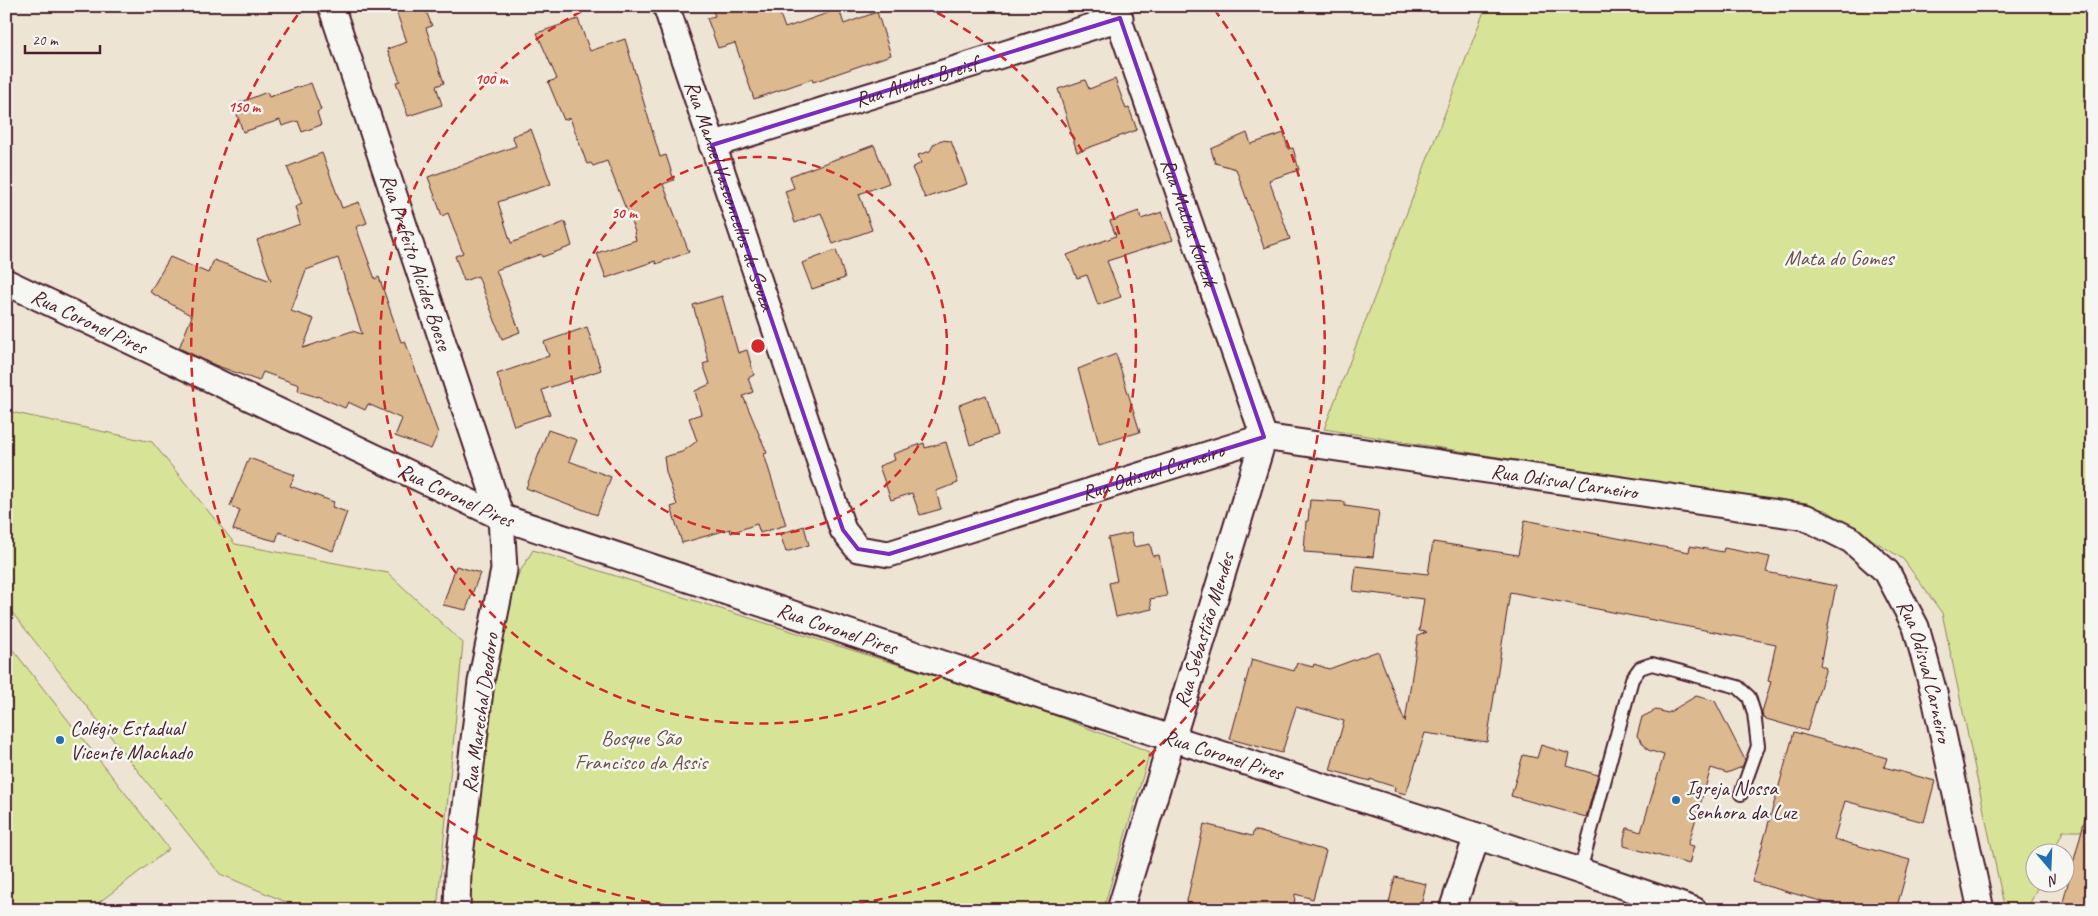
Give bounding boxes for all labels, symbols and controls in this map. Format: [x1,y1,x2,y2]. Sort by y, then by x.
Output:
scale bar [25,22,100,54]
text: 20 m [32,31,59,50]
street label: Rua Alcides Breisf [852,49,986,113]
text: 100 m [475,70,509,89]
street label: Rua Manoel Vasconcellos de Souza [679,77,781,315]
text: 150 m [228,98,262,117]
street label: Rua Matias Kolczik [1155,155,1224,291]
street label: Rua Prefeito Alcides Boese [375,171,458,355]
text: 50 m [611,204,638,223]
park label: Mata do Gomes [1785,245,1895,271]
street label: Rua Coronel Pires [27,283,153,361]
centre of rings [749,337,767,355]
street label: Rua Odisval Carneiro [1078,437,1230,506]
street label: Rua Coronel Pires [394,457,519,534]
street label: Rua Odisval Carneiro [1489,458,1642,505]
street label: Rua Sebastião Mendes [1168,548,1240,710]
street label: Rua Odisval Carneiro [1891,595,1958,747]
street label: Rua Coronel Pires [774,597,902,661]
street label: Rua Marechal Deodoro [456,630,504,795]
place label: Colégio Estadual Vicente Machado [70,715,194,765]
street label: Rua Coronel Pires [1160,723,1288,787]
park label: Bosque São Francisco da Assis [575,725,709,775]
marker: Colégio Estadual Vicente Machado [54,734,66,746]
place label: Igreja Nossa Senhora da Luz [1686,775,1798,825]
marker: Igreja Nossa Senhora da Luz [1670,794,1682,806]
north arrow [2026,844,2076,894]
text: N [2045,870,2061,890]

